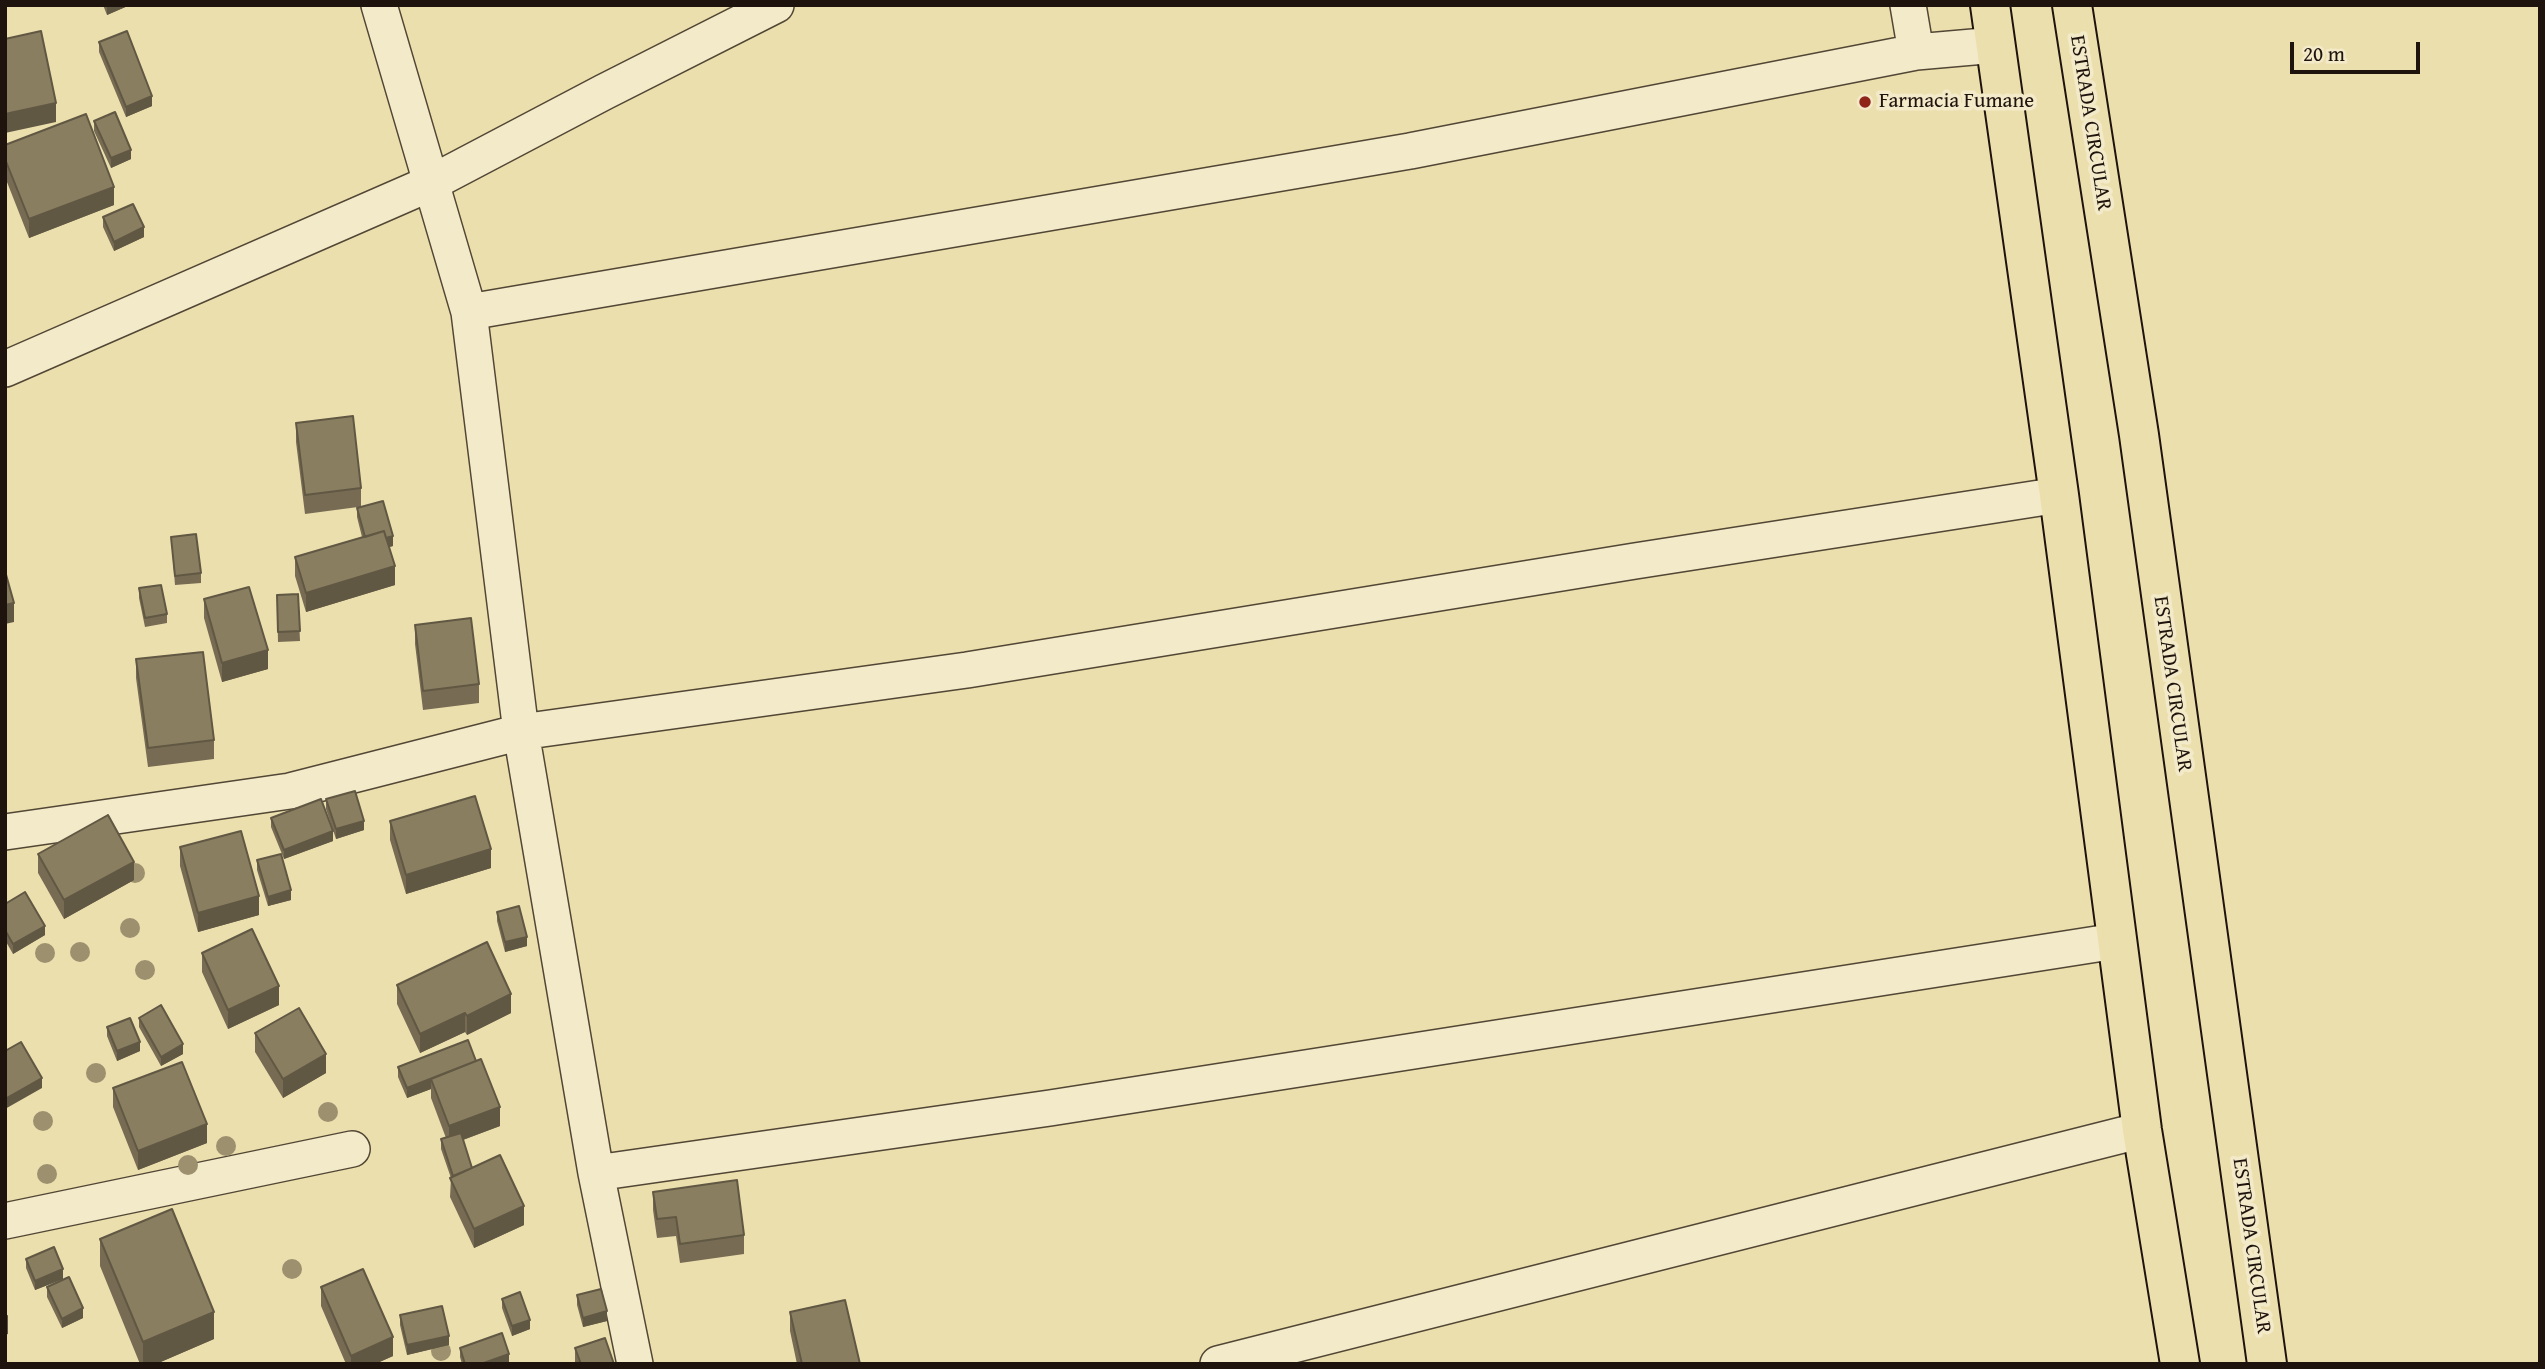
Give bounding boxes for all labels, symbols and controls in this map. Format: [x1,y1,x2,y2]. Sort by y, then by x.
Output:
scale bar [2293,28,2422,72]
street label: ESTRADA CIRCULAR [2064,33,2116,213]
text: 20 m [2303,38,2345,69]
place label: Farmacia Fumane [1879,89,2034,115]
marker: Farmacia Fumane [1857,94,1873,110]
street label: ESTRADA CIRCULAR [2147,594,2197,774]
street label: ESTRADA CIRCULAR [2226,1156,2276,1336]

